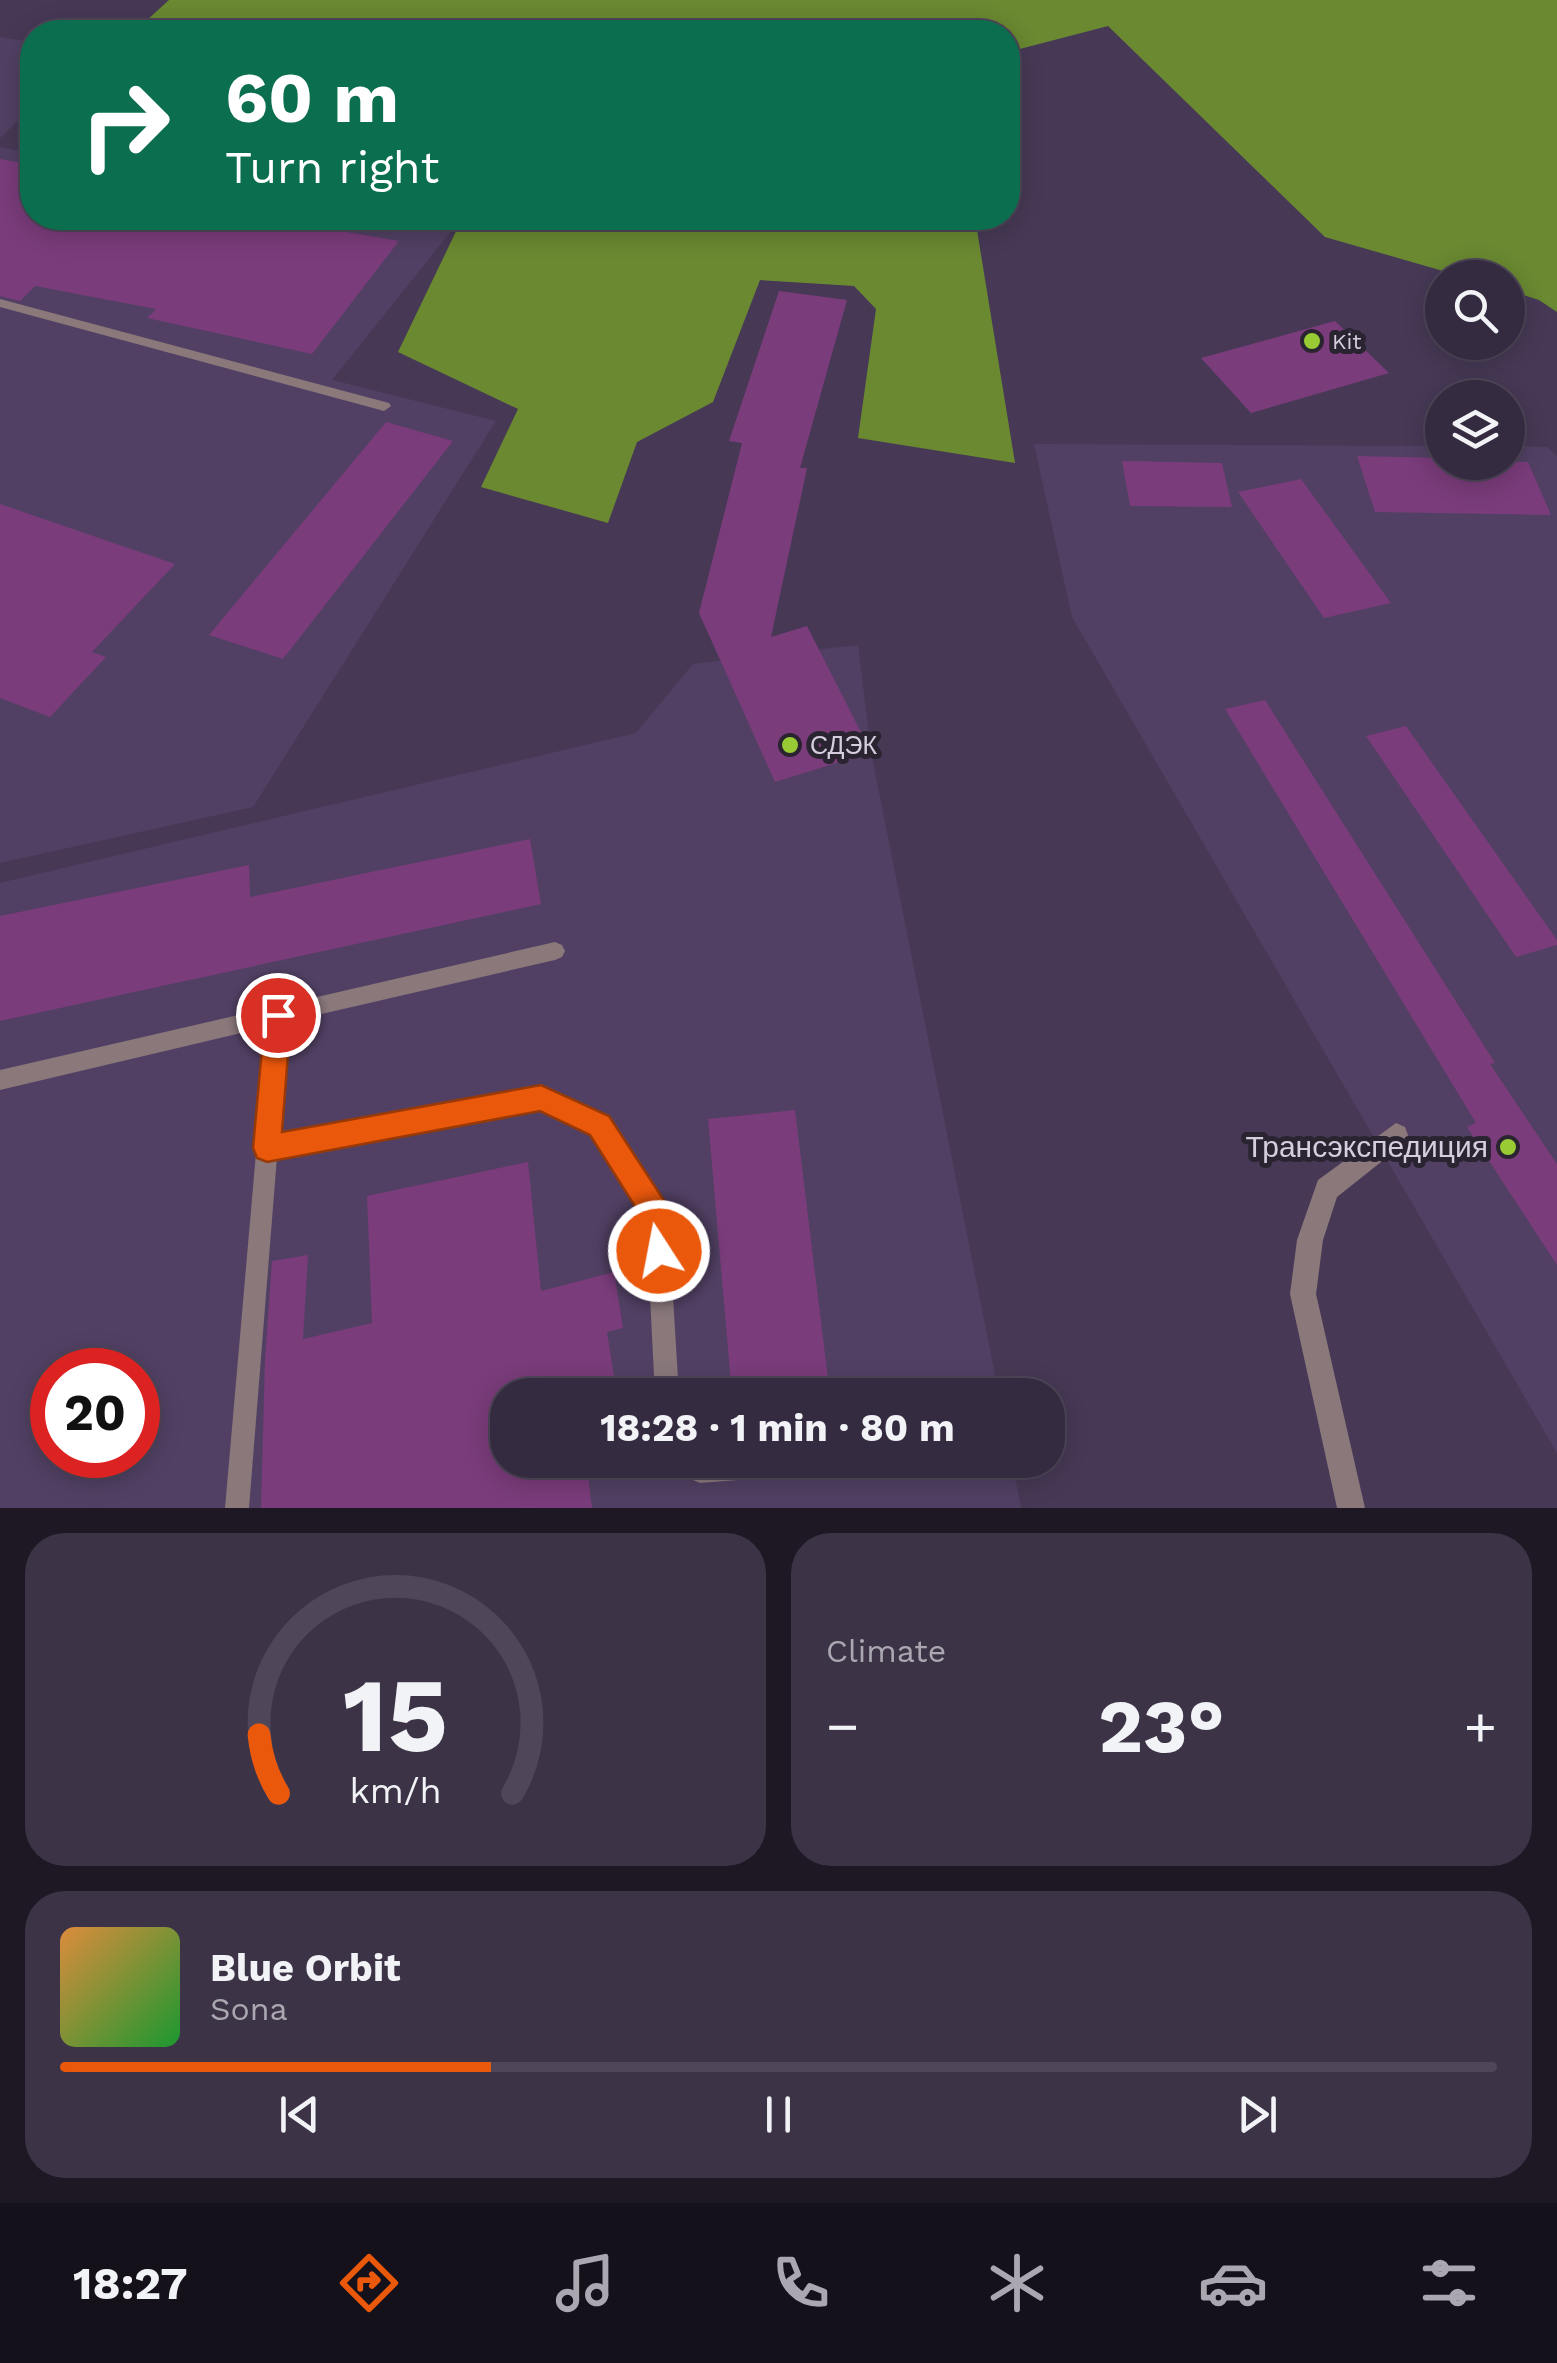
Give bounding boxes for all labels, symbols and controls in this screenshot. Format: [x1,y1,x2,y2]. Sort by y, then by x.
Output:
text: 60 m [225,57,399,139]
icon: right [60,60,190,190]
text: Turn right [225,141,439,194]
map controls [1425,260,1525,480]
button: search [1425,260,1525,360]
place label: Kit [1332,329,1362,354]
marker: Kit [1301,330,1323,352]
button: layers [1425,380,1525,480]
place label: СДЭК [810,731,877,760]
marker: СДЭК [779,734,801,756]
pin [236,973,321,1058]
icon: arrive [251,988,306,1043]
place label: Трансэкспедиция [1246,1129,1488,1164]
marker: Трансэкспедиция [1497,1136,1519,1158]
position arrow [607,1199,711,1303]
speed limit sign: 20 [30,1348,160,1478]
text: 18:28 · 1 min · 80 m [600,1406,955,1450]
text: Climate [826,1632,946,1670]
text: 15 [343,1654,448,1776]
text: 23° [1098,1682,1225,1770]
text: − [826,1694,859,1758]
text: + [1464,1694,1497,1758]
text: km/h [349,1770,442,1812]
text: Blue Orbit [210,1946,401,1990]
text: Sona [210,1990,288,2028]
icon: previous [272,2087,327,2142]
icon: pause [751,2087,806,2142]
icon: next [1230,2087,1285,2142]
icon: directions [334,2248,404,2318]
icon: music [550,2248,620,2318]
icon: phone [766,2248,836,2318]
icon: climate [982,2248,1052,2318]
icon: car [1198,2248,1268,2318]
icon: filters [1414,2248,1484,2318]
text: 18:27 [73,2257,188,2310]

